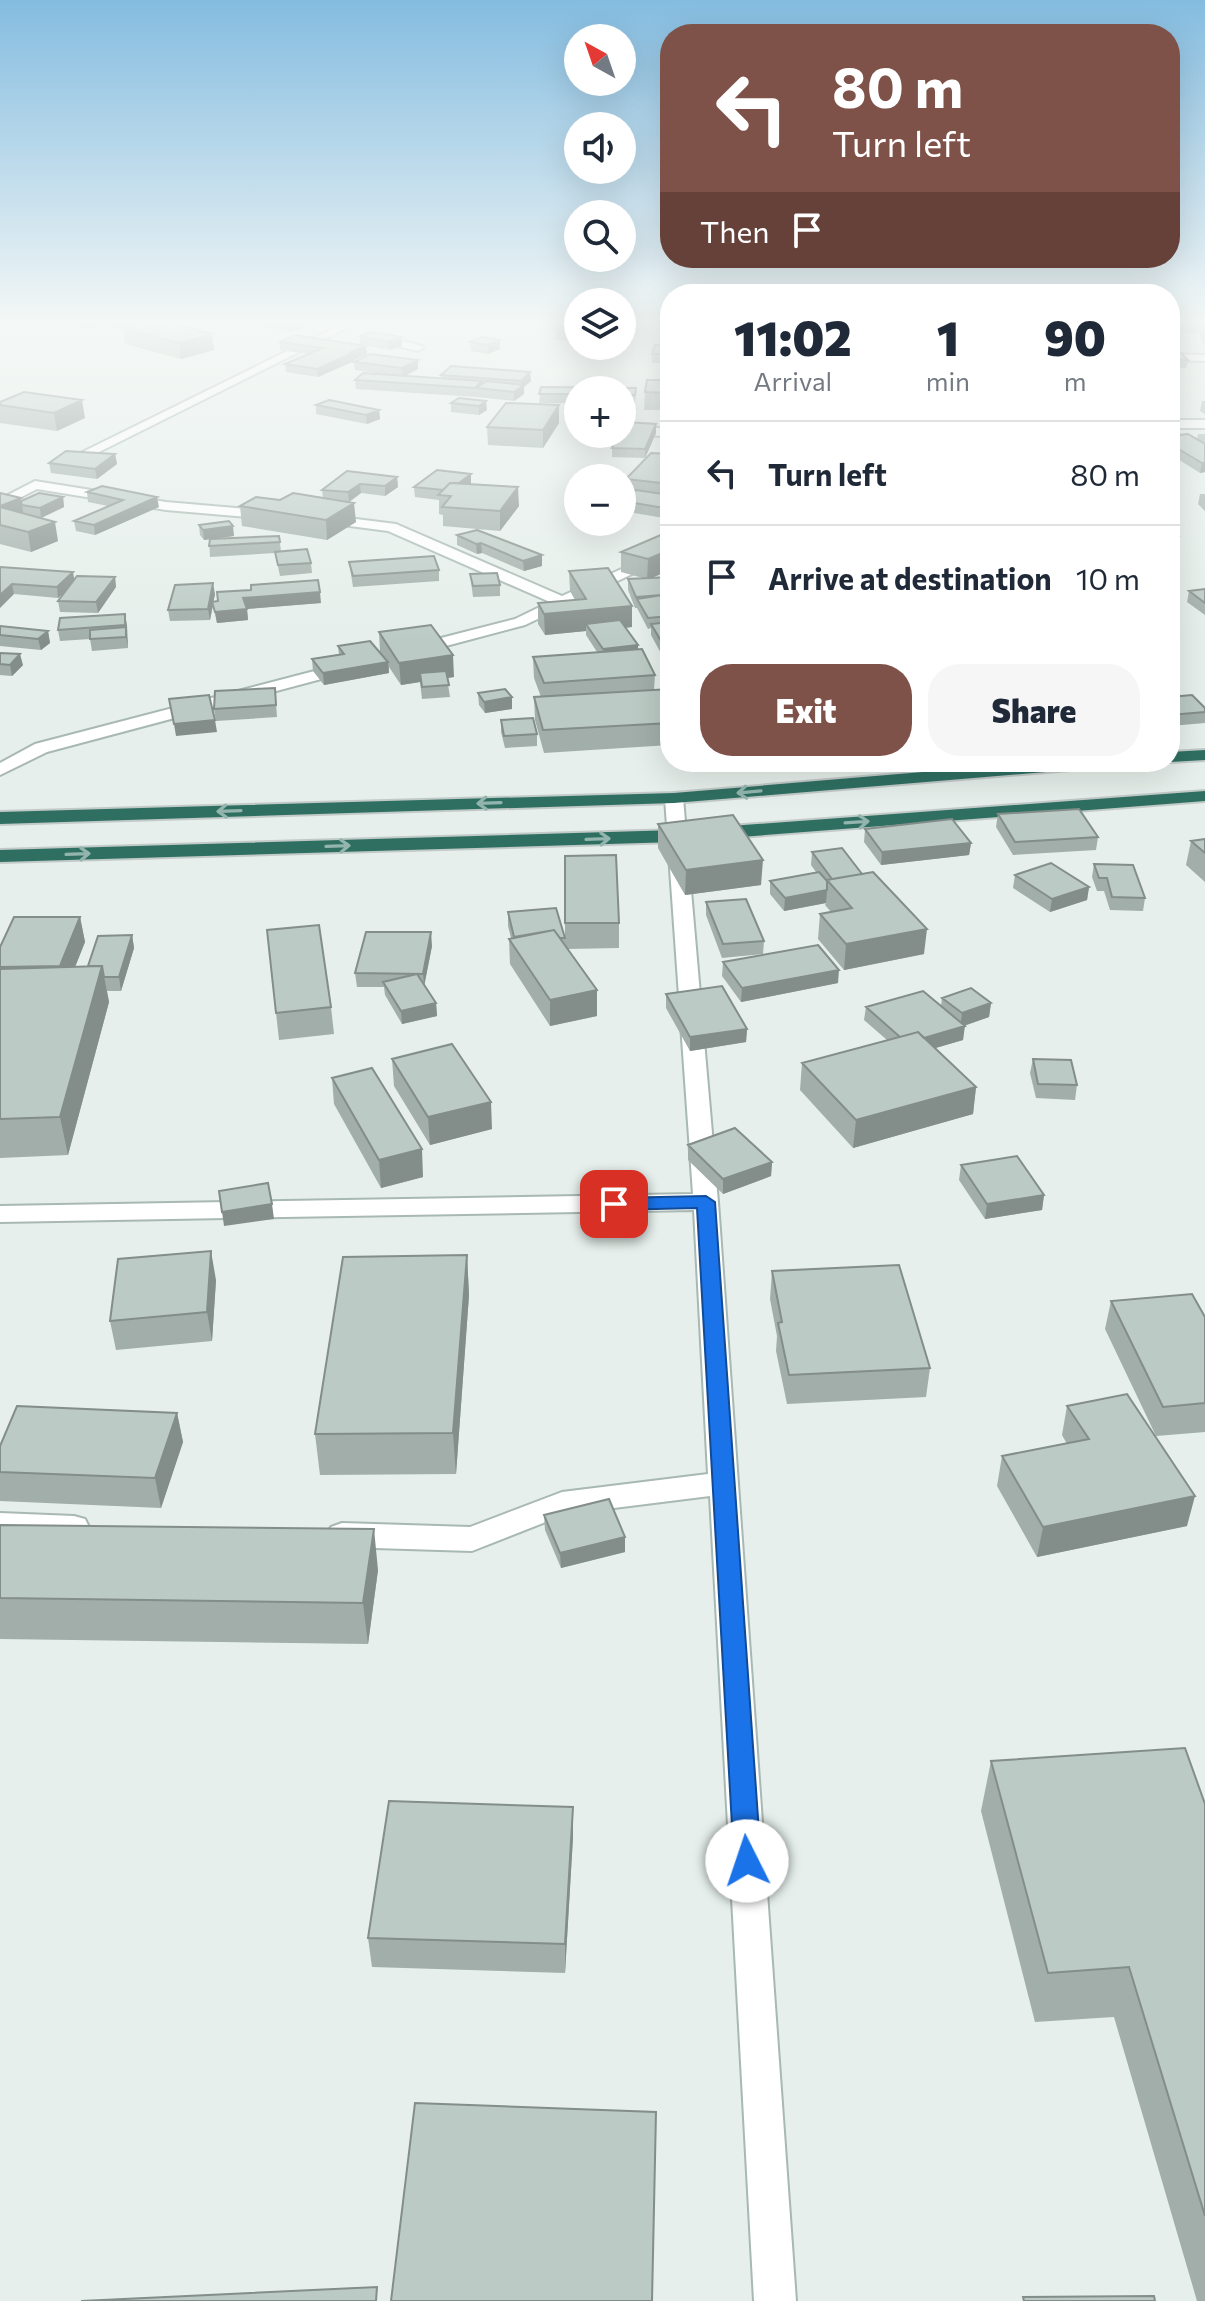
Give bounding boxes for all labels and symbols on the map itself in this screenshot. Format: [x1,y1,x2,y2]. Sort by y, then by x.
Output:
north arrow [564,24,636,96]
one-way arrow [736,784,763,799]
one-way arrow [476,796,503,811]
one-way arrow [216,803,243,818]
one-way arrow [843,814,870,829]
one-way arrow [584,831,611,846]
one-way arrow [324,839,351,854]
one-way arrow [64,847,91,862]
pin [580,1170,648,1238]
position arrow [705,1819,789,1903]

